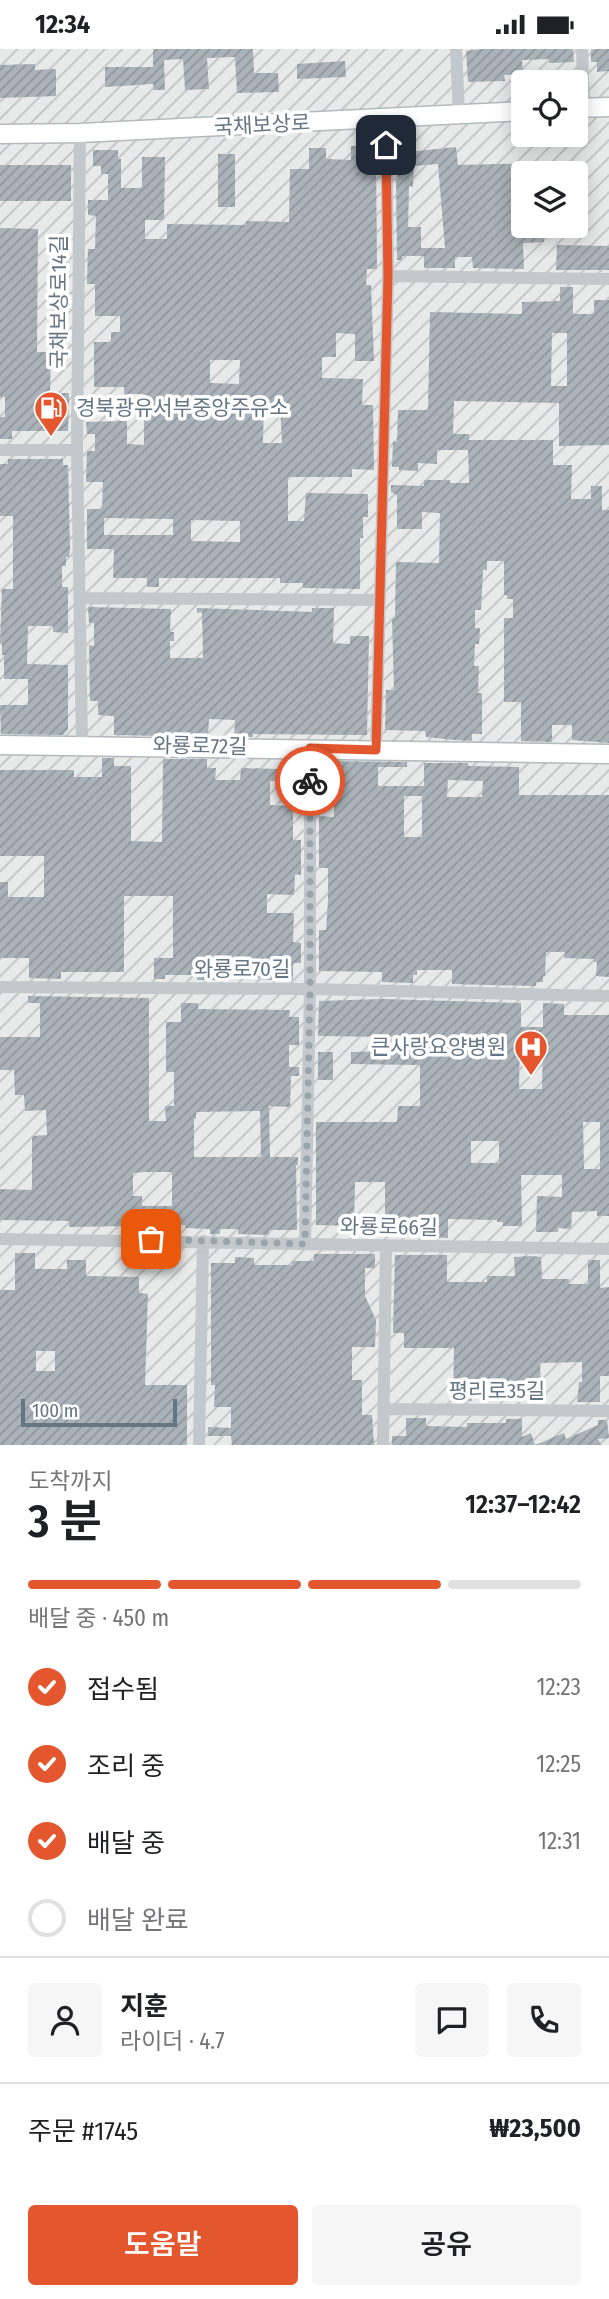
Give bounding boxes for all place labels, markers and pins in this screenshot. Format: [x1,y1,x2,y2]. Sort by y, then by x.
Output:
pin [356,115,416,175]
fuel station icon: 경북광유서부중앙주유소 [32,389,70,438]
place label: 경북광유서부중앙주유소 [76,395,289,421]
hospital icon: 큰사랑요양병원 [512,1028,550,1077]
place label: 큰사랑요양병원 [371,1034,506,1060]
pin [121,1209,181,1269]

